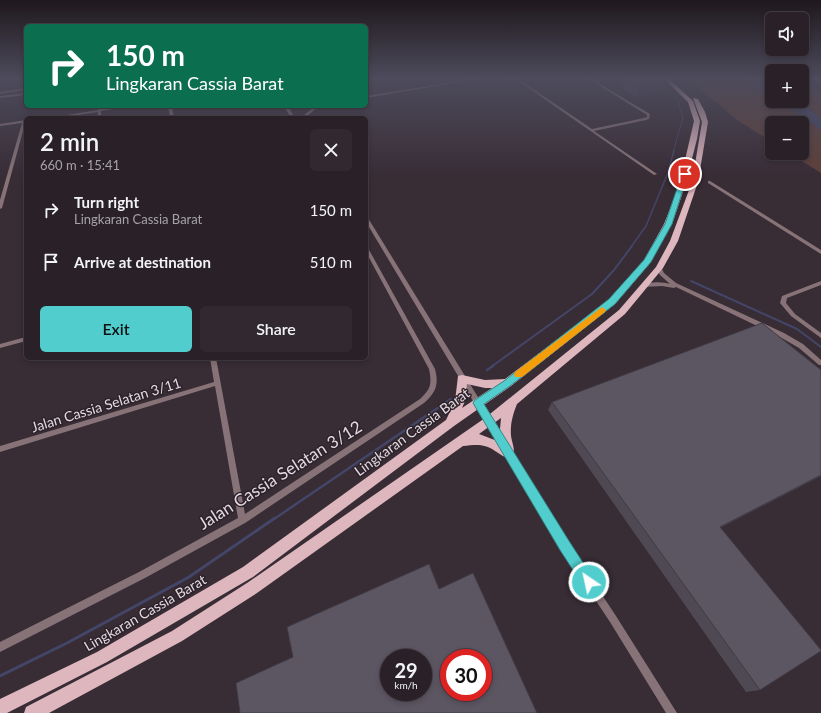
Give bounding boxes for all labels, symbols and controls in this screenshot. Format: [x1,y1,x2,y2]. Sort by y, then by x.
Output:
map controls [765,12,809,160]
button: sound [765,12,809,56]
text: 150 m [106,38,185,72]
icon: right [40,40,92,92]
button: + [765,64,809,108]
text: Lingkaran Cassia Barat [106,72,284,94]
button: − [765,116,809,160]
text: 2 min [40,127,99,156]
button: close [310,129,352,171]
text: 660 m · 15:41 [40,157,120,173]
pin [668,157,702,191]
icon: arrive [674,163,696,185]
text: Turn right [74,193,139,211]
icon: right [40,199,62,221]
text: 150 m [310,201,352,219]
text: Lingkaran Cassia Barat [74,211,202,227]
icon: arrive [40,251,62,273]
text: Arrive at destination [74,253,211,271]
text: 510 m [310,253,352,271]
button: Exit [40,306,192,352]
button: Share [200,306,352,352]
street label: Jalan Cassia Selatan 3/11 [29,374,183,435]
street label: Lingkaran Cassia Barat [351,384,473,479]
street label: Jalan Cassia Selatan 3/12 [194,416,366,534]
position arrow [568,561,610,603]
street label: Lingkaran Cassia Barat [81,571,209,654]
speed limit sign: 30 [440,649,492,701]
text: 29 [394,658,418,682]
text: km/h [394,679,418,691]

